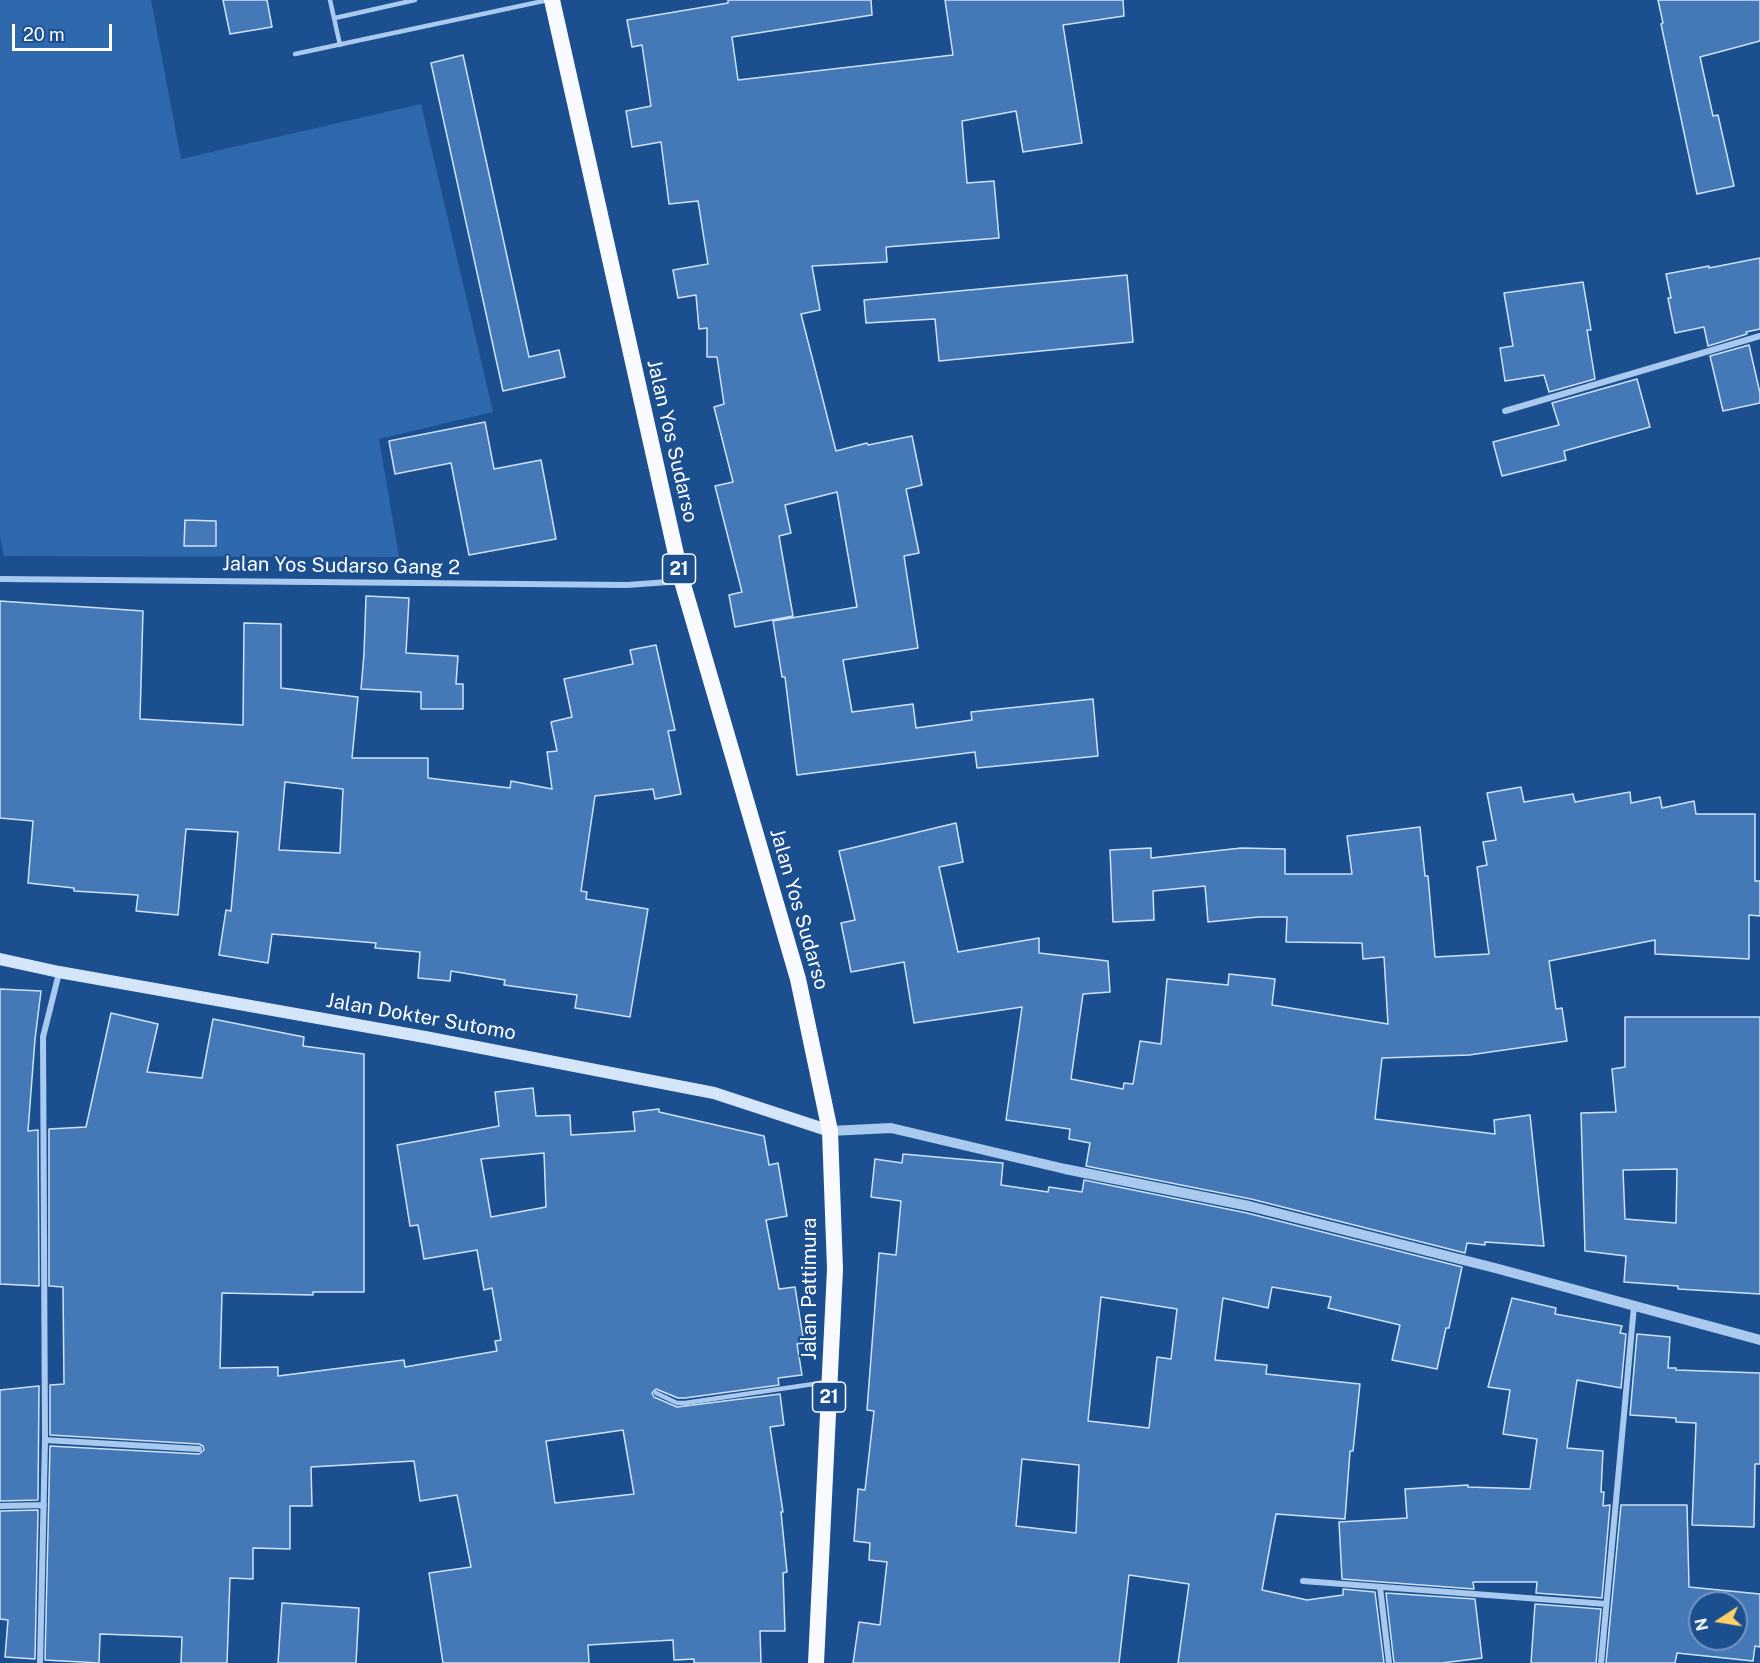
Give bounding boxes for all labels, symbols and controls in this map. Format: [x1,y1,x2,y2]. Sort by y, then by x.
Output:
scale bar [15,12,116,50]
text: 20 m [23,24,65,45]
street label: Jalan Yos Sudarso [642,357,702,525]
street label: Jalan Yos Sudarso Gang 2 [222,552,460,580]
road number: 21 [662,554,696,584]
street label: Jalan Yos Sudarso [765,826,833,992]
street label: Jalan Dokter Sutomo [324,988,518,1046]
street label: Jalan Pattimura [798,1218,822,1360]
road number: 21 [812,1382,846,1412]
north arrow [1688,1591,1748,1651]
text: N [1691,1616,1712,1633]

